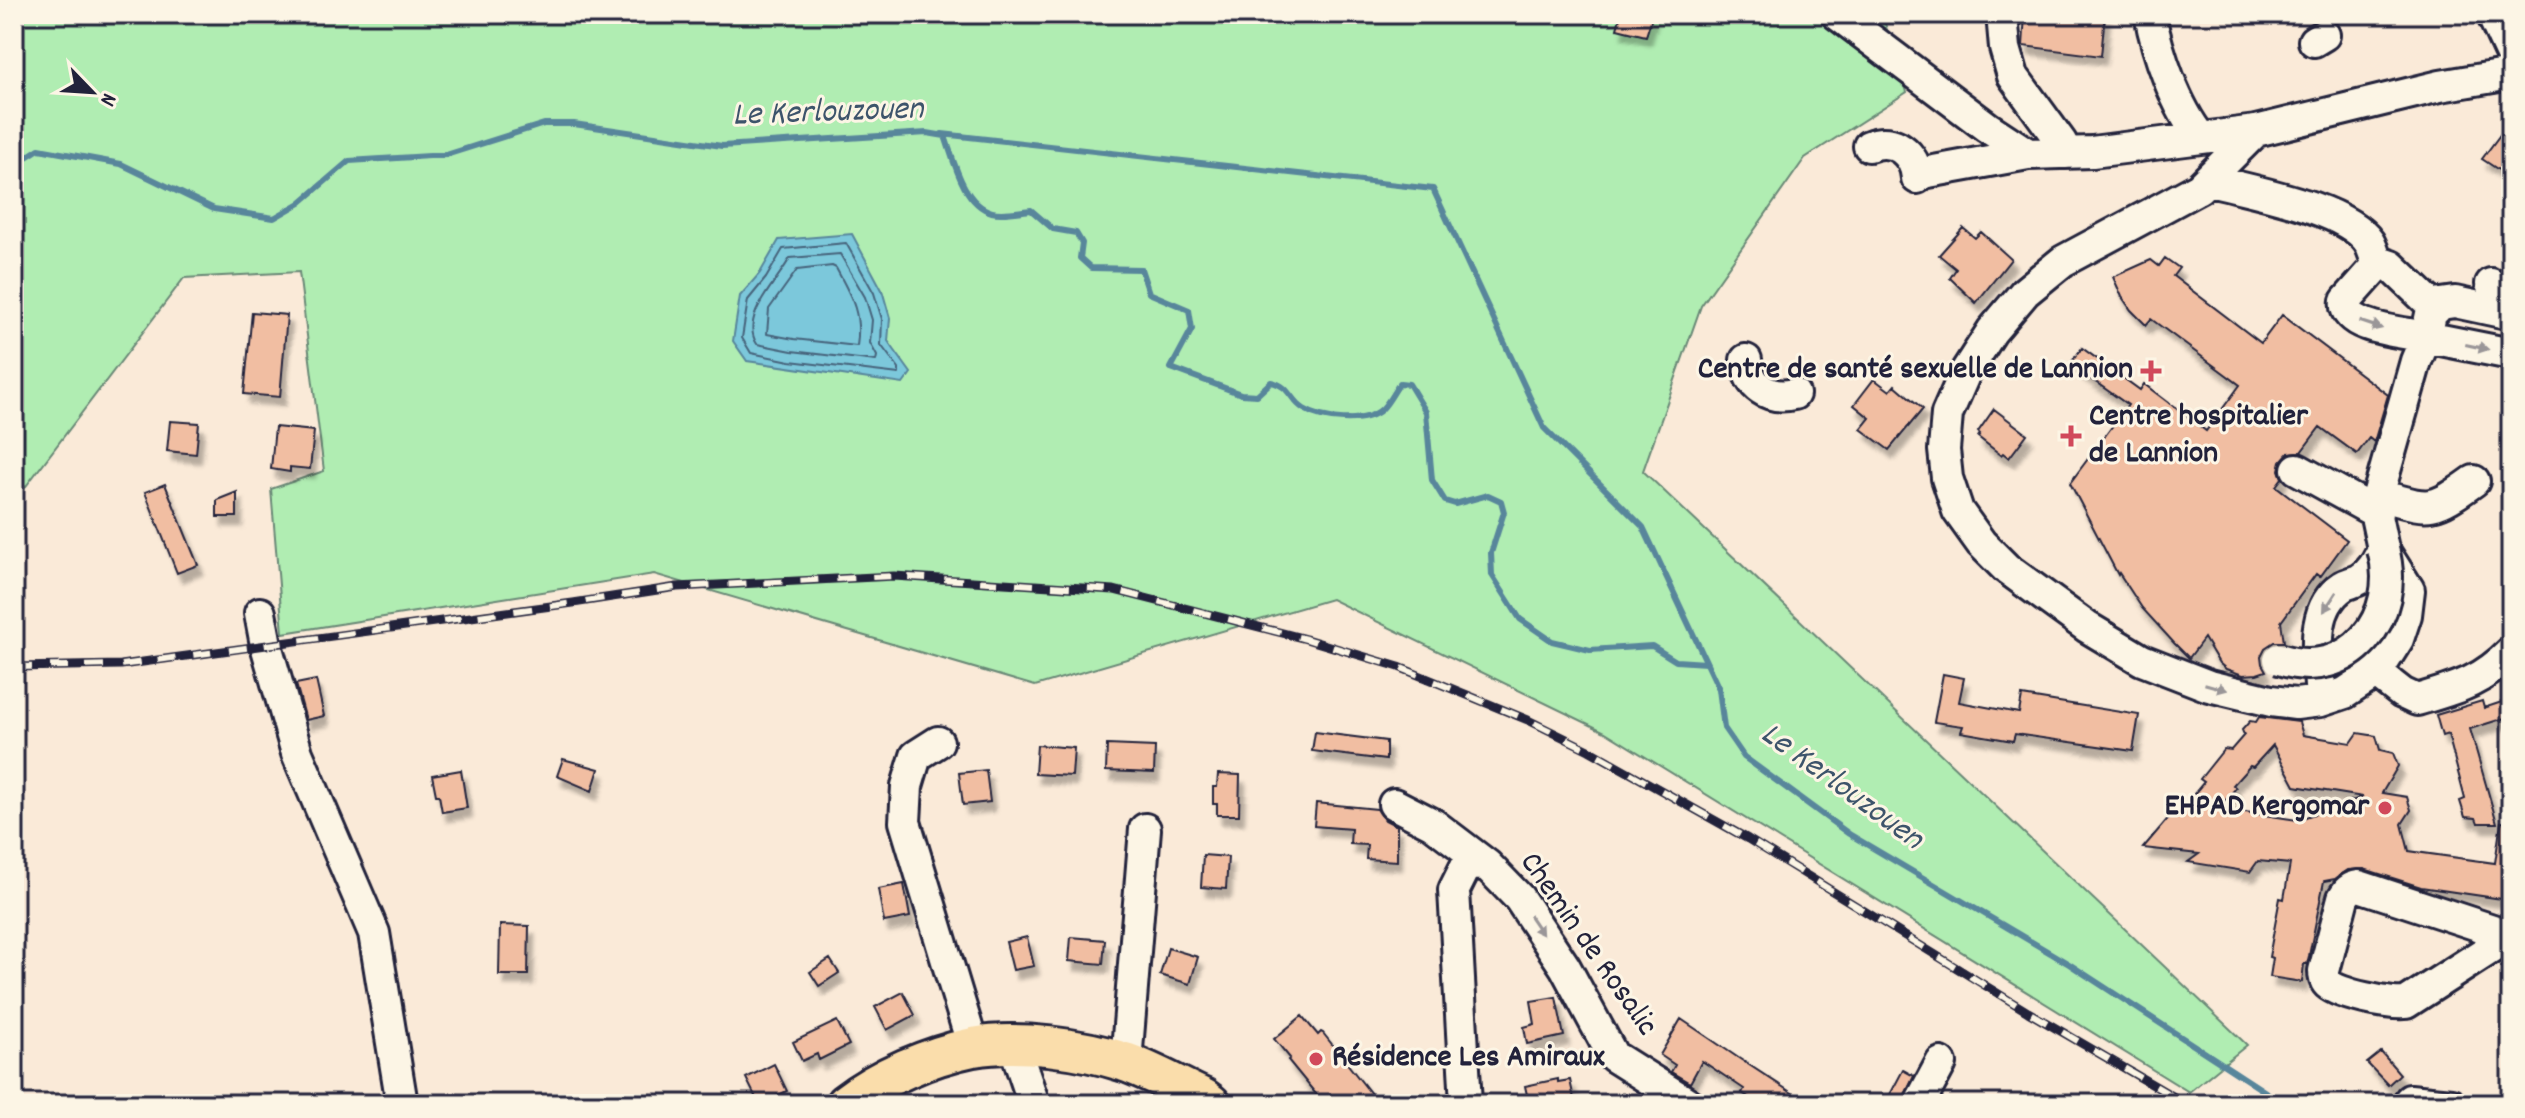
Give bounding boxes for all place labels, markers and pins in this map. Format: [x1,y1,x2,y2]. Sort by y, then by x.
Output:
place label: Centre de santé sexuelle de Lannion [1698,348,2133,394]
marker: Centre de santé sexuelle de Lannion [2140,360,2162,382]
place label: Centre hospitalier de Lannion [2089,395,2309,478]
marker: Centre hospitalier de Lannion [2060,425,2082,447]
place label: EHPAD Kergomar [2164,785,2370,831]
marker: EHPAD Kergomar [2376,799,2394,817]
place label: Résidence Les Amiraux [1332,1036,1605,1082]
marker: Résidence Les Amiraux [1307,1050,1325,1068]

